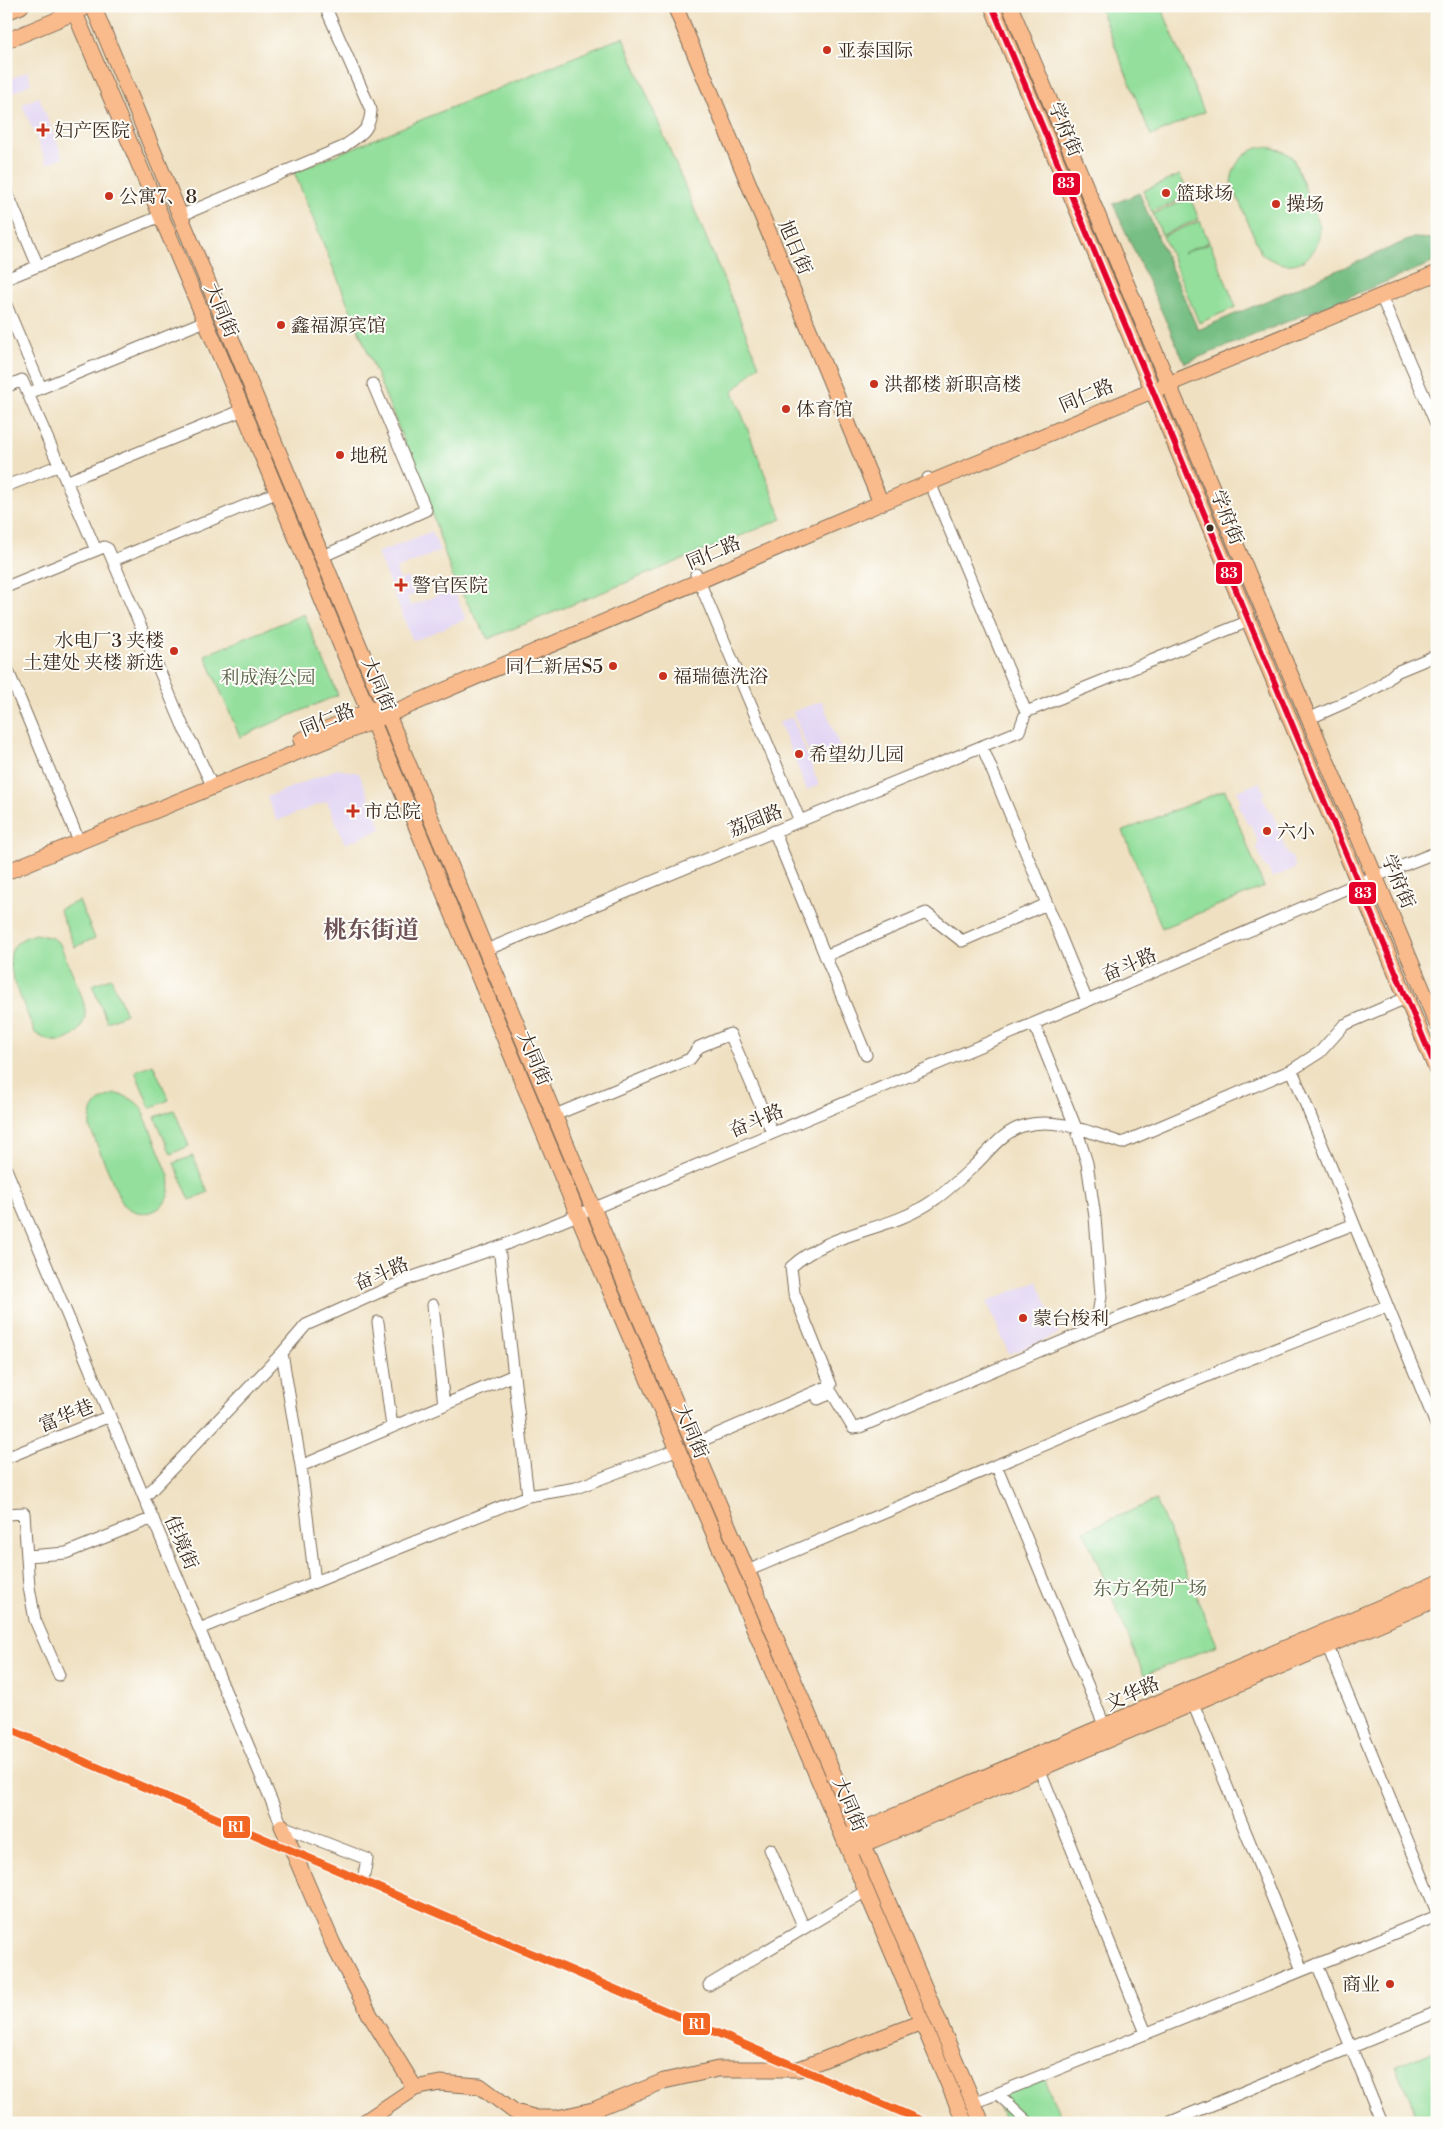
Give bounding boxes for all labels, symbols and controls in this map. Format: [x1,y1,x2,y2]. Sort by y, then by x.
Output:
place label: 亚泰国际 [837,39,913,63]
marker: 亚泰国际 [821,44,833,56]
street label: 学府街 [1043,98,1087,160]
place label: 妇产医院 [54,119,130,143]
marker: 妇产医院 [36,123,50,137]
line badge: 83 [1052,172,1081,196]
text: 83 [1057,175,1075,193]
place label: 篮球场 [1176,182,1233,206]
place label: 公寓7、8 [119,185,197,209]
marker: 篮球场 [1160,187,1172,199]
marker: 公寓7、8 [103,190,115,202]
place label: 操场 [1286,193,1324,217]
marker: 操场 [1270,198,1282,210]
street label: 旭日街 [773,216,817,278]
street label: 大同街 [199,279,243,341]
place label: 鑫福源宾馆 [291,314,386,338]
marker: 鑫福源宾馆 [275,319,287,331]
place label: 洪都楼 新职高楼 [884,373,1021,397]
street label: 同仁路 [1055,374,1117,418]
marker: 洪都楼 新职高楼 [868,378,880,390]
place label: 体育馆 [796,398,853,422]
marker: 体育馆 [780,403,792,415]
place label: 地税 [350,444,388,468]
marker: 地税 [334,449,346,461]
street label: 学府街 [1205,486,1249,548]
unlabelled marker [1205,523,1215,533]
street label: 同仁路 [682,531,744,575]
line badge: 83 [1215,561,1243,585]
text: 83 [1220,565,1238,583]
place label: 警官医院 [412,574,488,598]
marker: 警官医院 [394,578,408,592]
place label: 水电厂3 夹楼 土建处 夹楼 新选 [23,629,164,675]
marker: 水电厂3 夹楼 土建处 夹楼 新选 [168,645,180,657]
street label: 大同街 [356,653,400,715]
place label: 同仁新居S5 [506,655,603,679]
marker: 同仁新居S5 [607,660,619,672]
place label: 福瑞德洗浴 [673,665,768,689]
park label: 利成海公园 [220,666,316,690]
marker: 福瑞德洗浴 [657,670,669,682]
street label: 同仁路 [296,698,358,742]
place label: 希望幼儿园 [809,743,904,767]
marker: 希望幼儿园 [793,748,805,760]
street label: 荔园路 [724,799,786,843]
place label: 市总院 [364,800,421,824]
marker: 市总院 [346,804,360,818]
place label: 六小 [1277,820,1315,844]
marker: 六小 [1261,825,1273,837]
street label: 学府街 [1376,850,1420,912]
line badge: 83 [1348,881,1377,905]
text: 83 [1354,885,1372,903]
district label: 桃东街道 [323,916,419,946]
street label: 奋斗路 [1098,943,1160,987]
street label: 大同街 [512,1027,556,1089]
street label: 奋斗路 [725,1099,787,1143]
street label: 奋斗路 [350,1252,412,1296]
place label: 蒙台梭利 [1033,1307,1109,1331]
marker: 蒙台梭利 [1017,1312,1029,1324]
street label: 富华巷 [35,1394,97,1438]
street label: 大同街 [669,1400,713,1462]
street label: 佳境街 [159,1511,203,1573]
park label: 东方名苑广场 [1093,1577,1207,1601]
street label: 文华路 [1101,1671,1163,1716]
street label: 大同街 [827,1773,871,1835]
line badge: R1 [222,1815,251,1839]
text: R1 [227,1819,245,1837]
place label: 商业 [1342,1973,1380,1997]
marker: 商业 [1384,1978,1396,1990]
line badge: R1 [682,2012,711,2036]
text: R1 [688,2016,706,2034]

